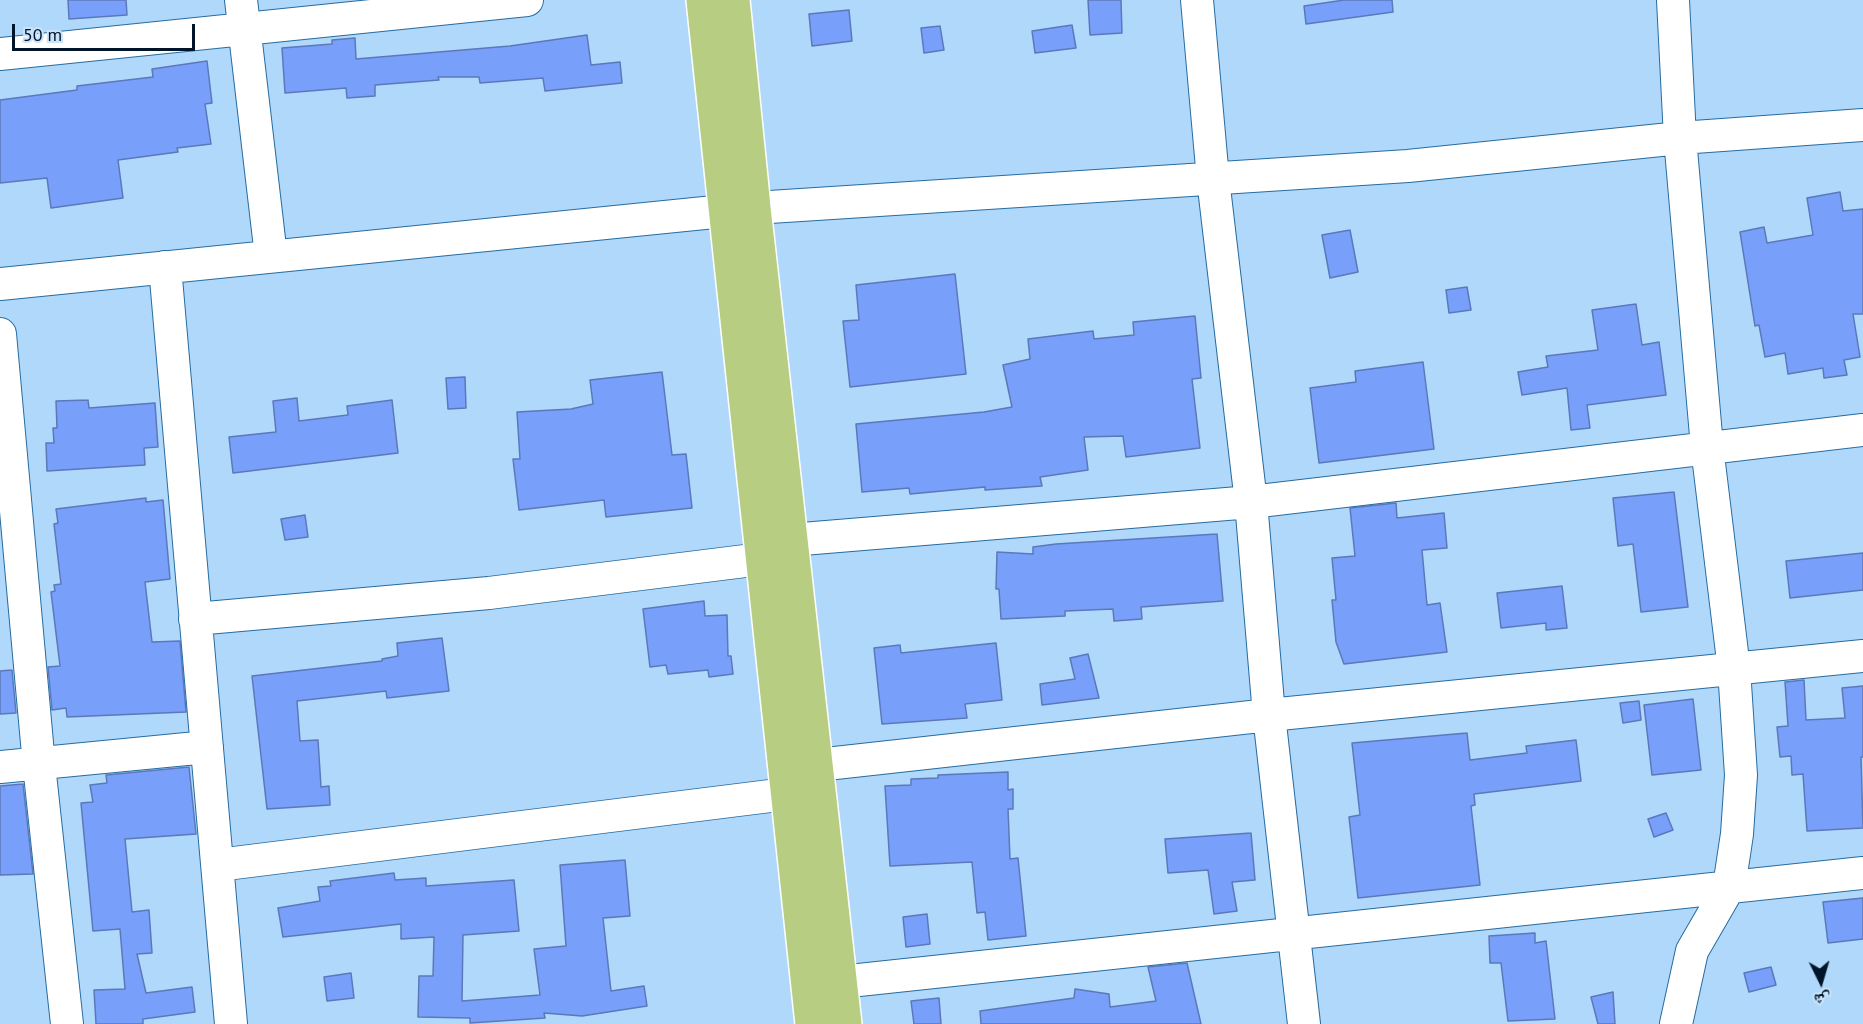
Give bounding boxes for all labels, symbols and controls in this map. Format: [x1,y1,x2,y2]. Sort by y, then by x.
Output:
scale bar [15,12,198,50]
text: 50 m [23,23,62,46]
north arrow [1791,952,1851,1012]
text: ش [1813,989,1832,1011]

